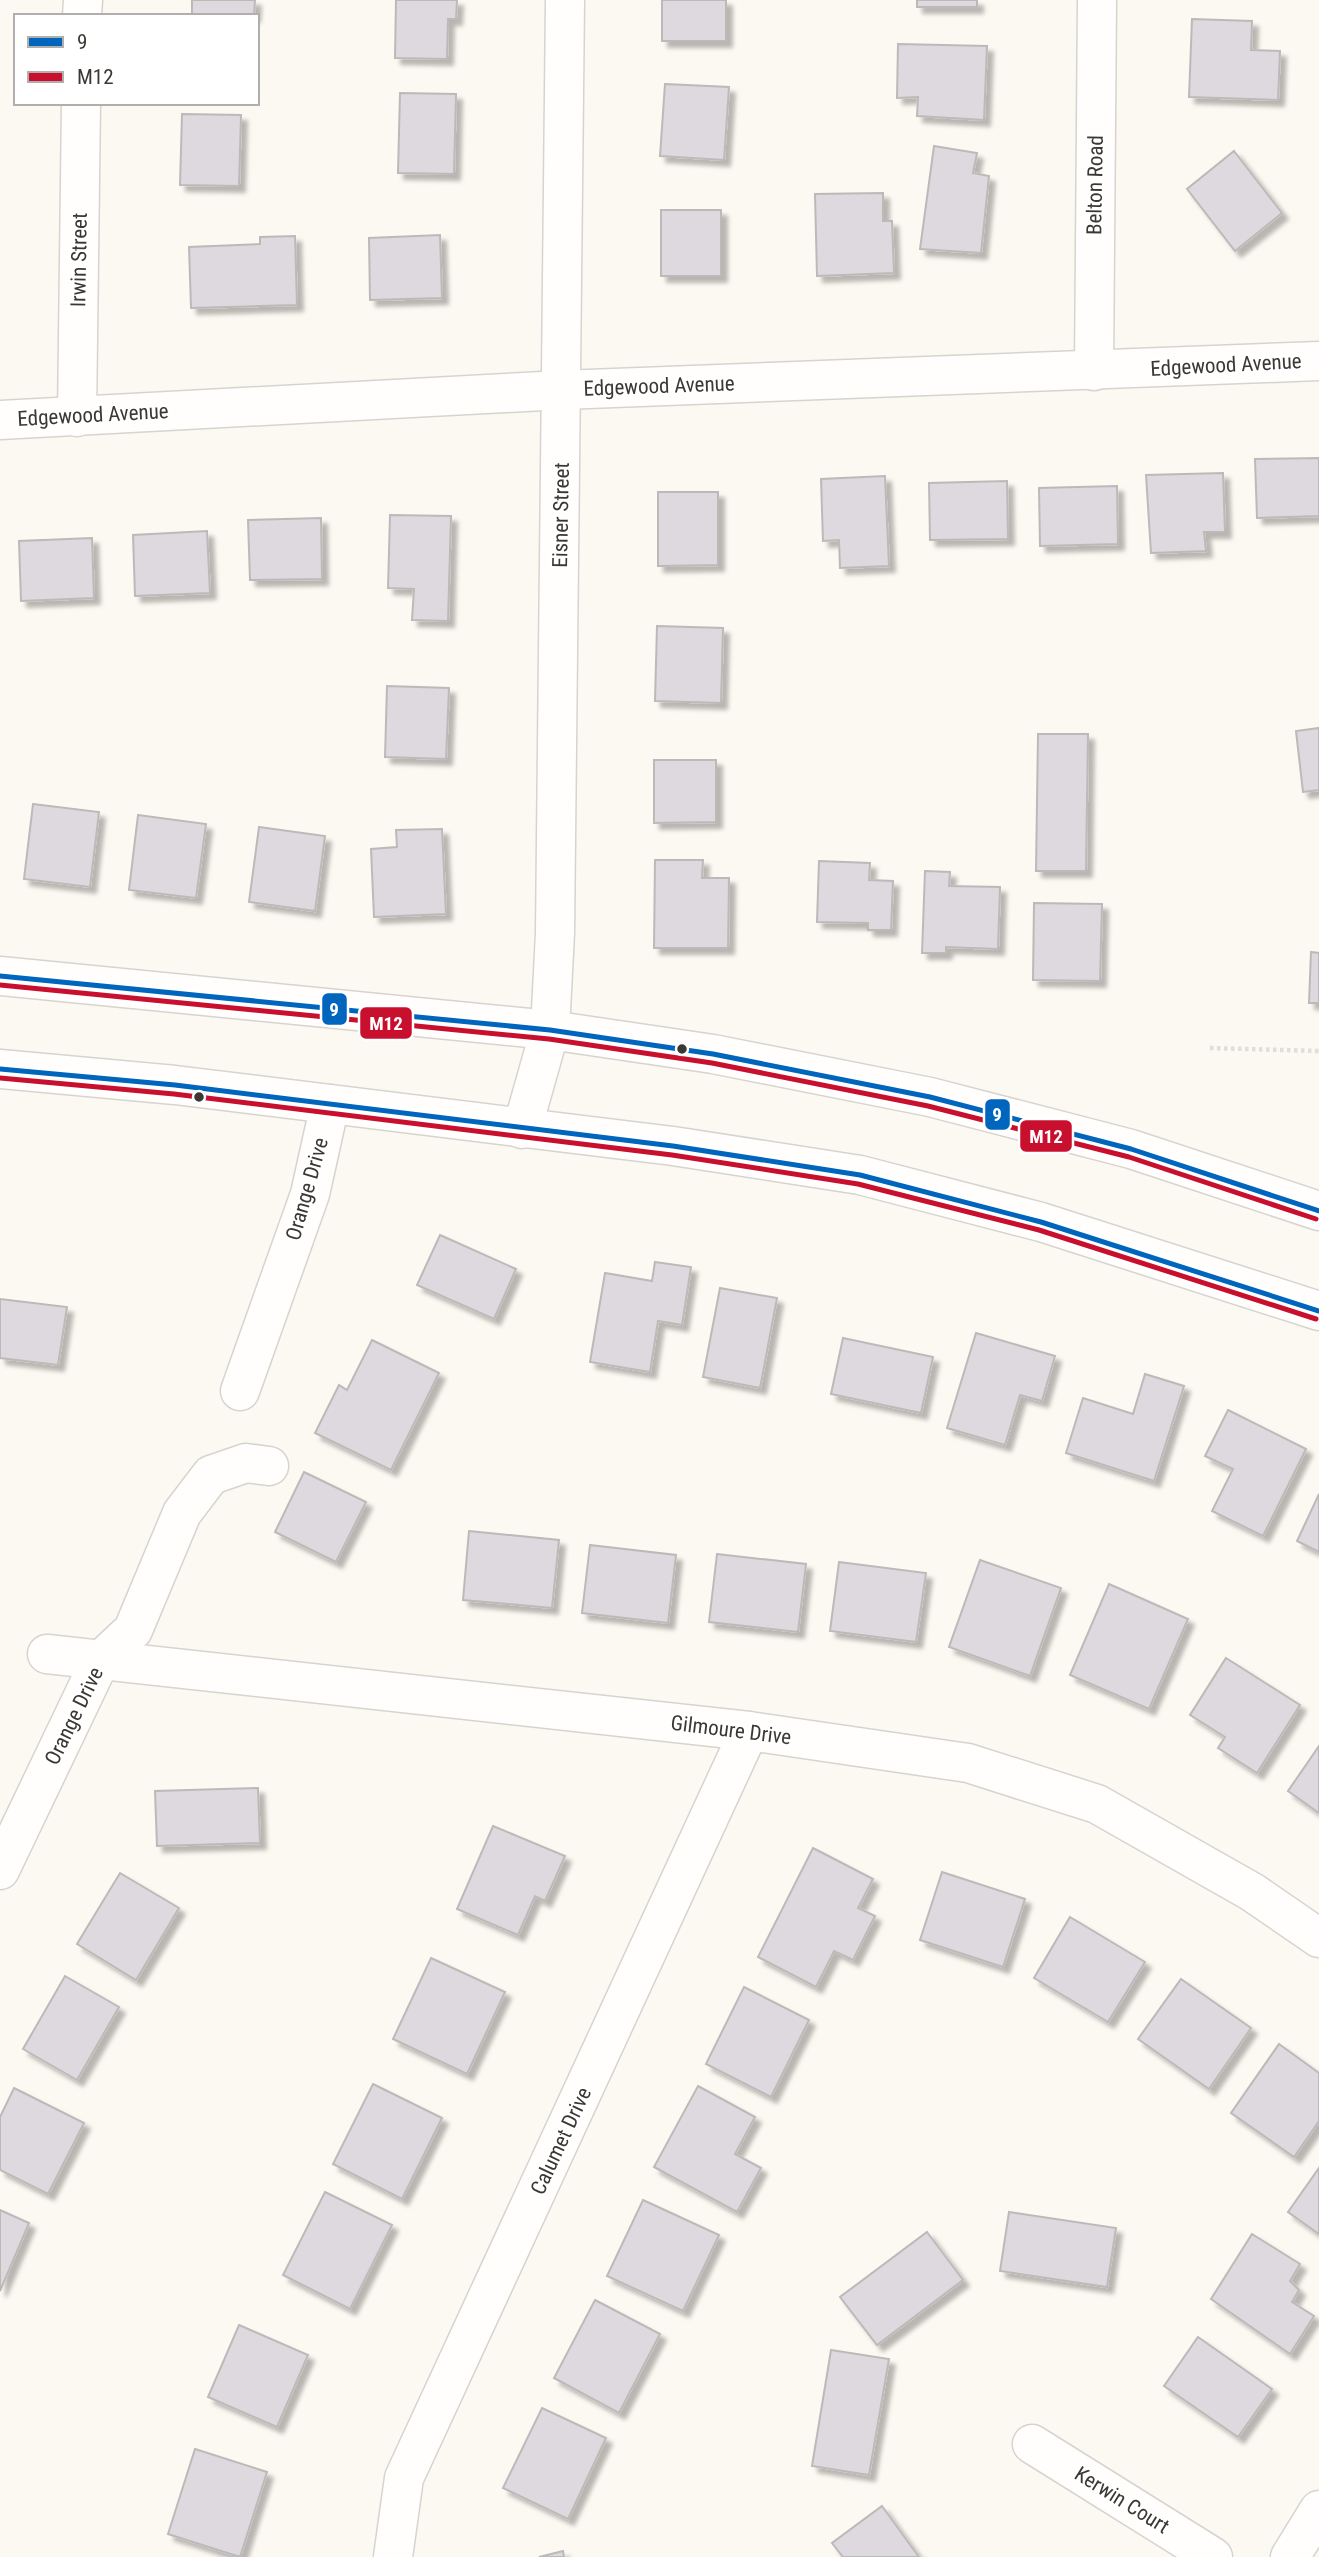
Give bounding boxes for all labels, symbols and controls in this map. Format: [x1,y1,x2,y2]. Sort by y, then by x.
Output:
legend [14,14,259,105]
text: 9 [77,30,87,54]
text: M12 [77,65,114,89]
street label: Belton Road [1082,135,1108,235]
street label: Irwin Street [66,213,92,307]
street label: Edgewood Avenue [1150,349,1302,381]
street label: Edgewood Avenue [583,371,735,401]
street label: Edgewood Avenue [17,399,169,431]
street label: Eisner Street [548,462,574,568]
line badge: 9 [321,992,348,1026]
text: 9 [329,998,339,1021]
line badge: M12 [359,1006,413,1040]
text: M12 [369,1012,403,1035]
unlabelled marker [675,1042,689,1056]
unlabelled marker [192,1090,206,1104]
line badge: 9 [984,1098,1011,1131]
text: 9 [992,1103,1002,1126]
line badge: M12 [1019,1119,1073,1153]
text: M12 [1029,1125,1063,1148]
street label: Orange Drive [281,1135,333,1243]
street label: Orange Drive [40,1663,108,1769]
street label: Gilmoure Drive [669,1711,793,1749]
street label: Calumet Drive [526,2083,596,2198]
street label: Kerwin Court [1070,2462,1174,2538]

